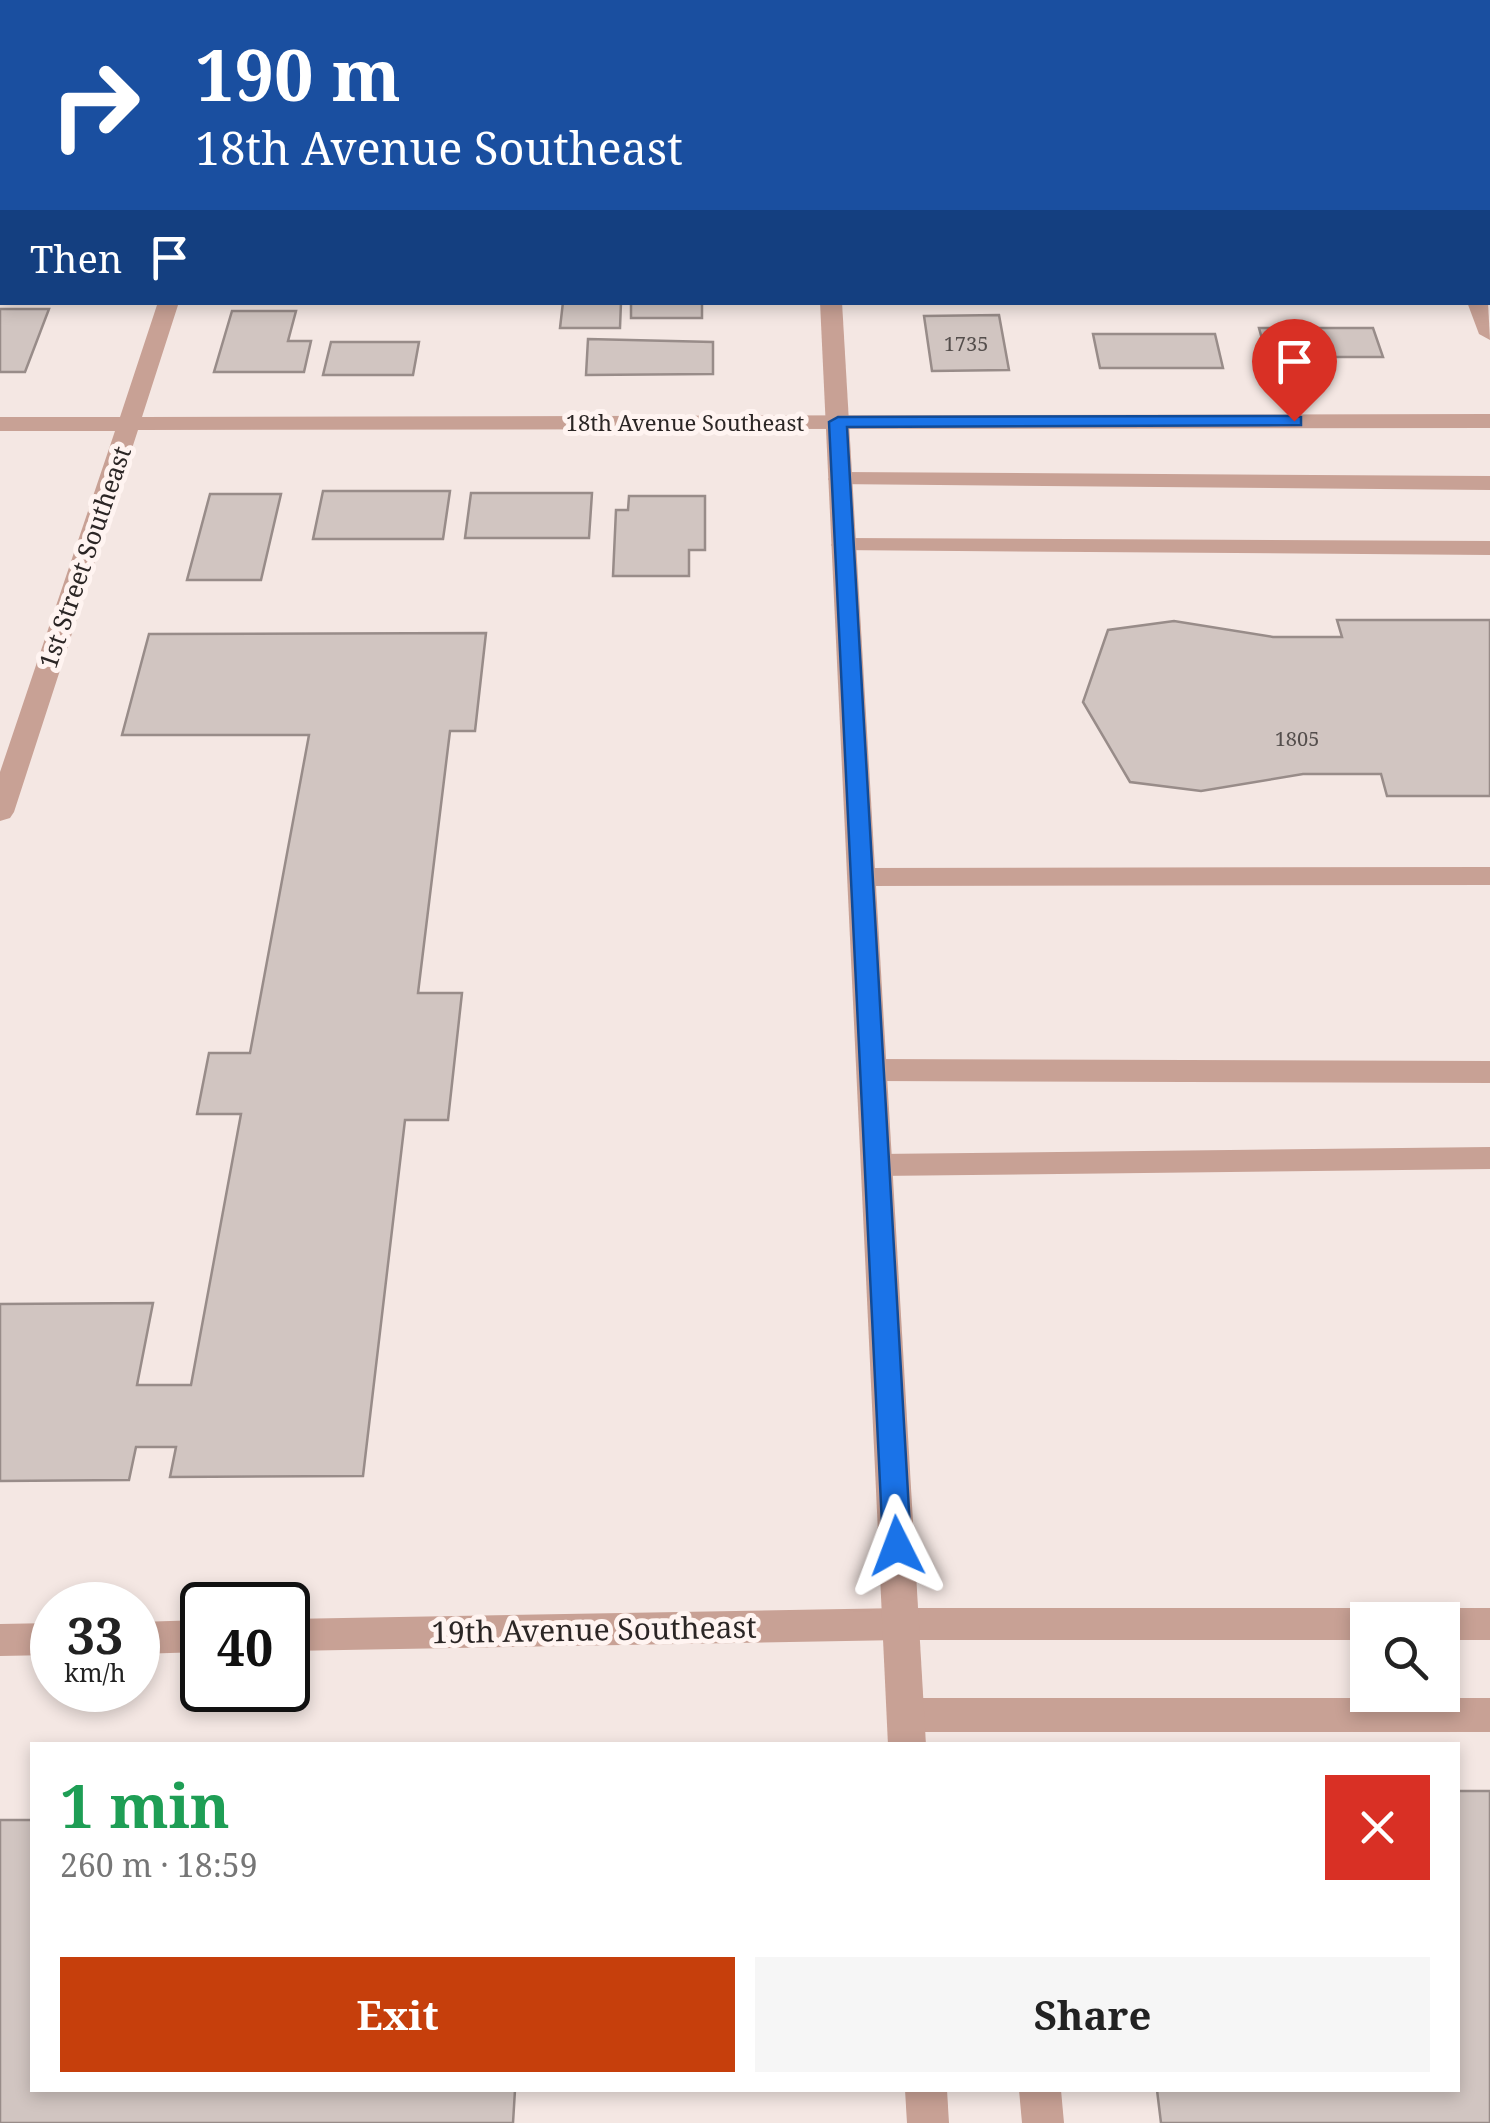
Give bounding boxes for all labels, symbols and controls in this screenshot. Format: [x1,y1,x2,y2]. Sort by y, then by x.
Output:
text: 190 m [195,26,401,122]
icon: right [30,40,160,170]
text: 18th Avenue Southeast [195,117,683,178]
icon: arrive [142,230,197,285]
text: Then [30,232,122,284]
pin [1252,319,1337,422]
house number: 1735 [944,330,988,357]
icon: arrive [1267,334,1322,389]
street label: 18th Avenue Southeast [566,407,805,437]
street label: 1st Street Southeast [30,441,138,673]
house number: 1805 [1275,725,1319,752]
position arrow [845,1494,949,1598]
speed limit sign: 40 [180,1582,310,1712]
text: 33 [67,1601,123,1669]
map controls [1350,1602,1460,1712]
button: search [1350,1602,1460,1712]
street label: 19th Avenue Southeast [431,1606,757,1652]
text: km/h [64,1655,126,1689]
text: 1 min [60,1764,230,1846]
button: close [1325,1775,1430,1880]
text: 260 m · 18:59 [60,1843,258,1886]
button: Exit [60,1957,735,2072]
button: Share [755,1957,1430,2072]

